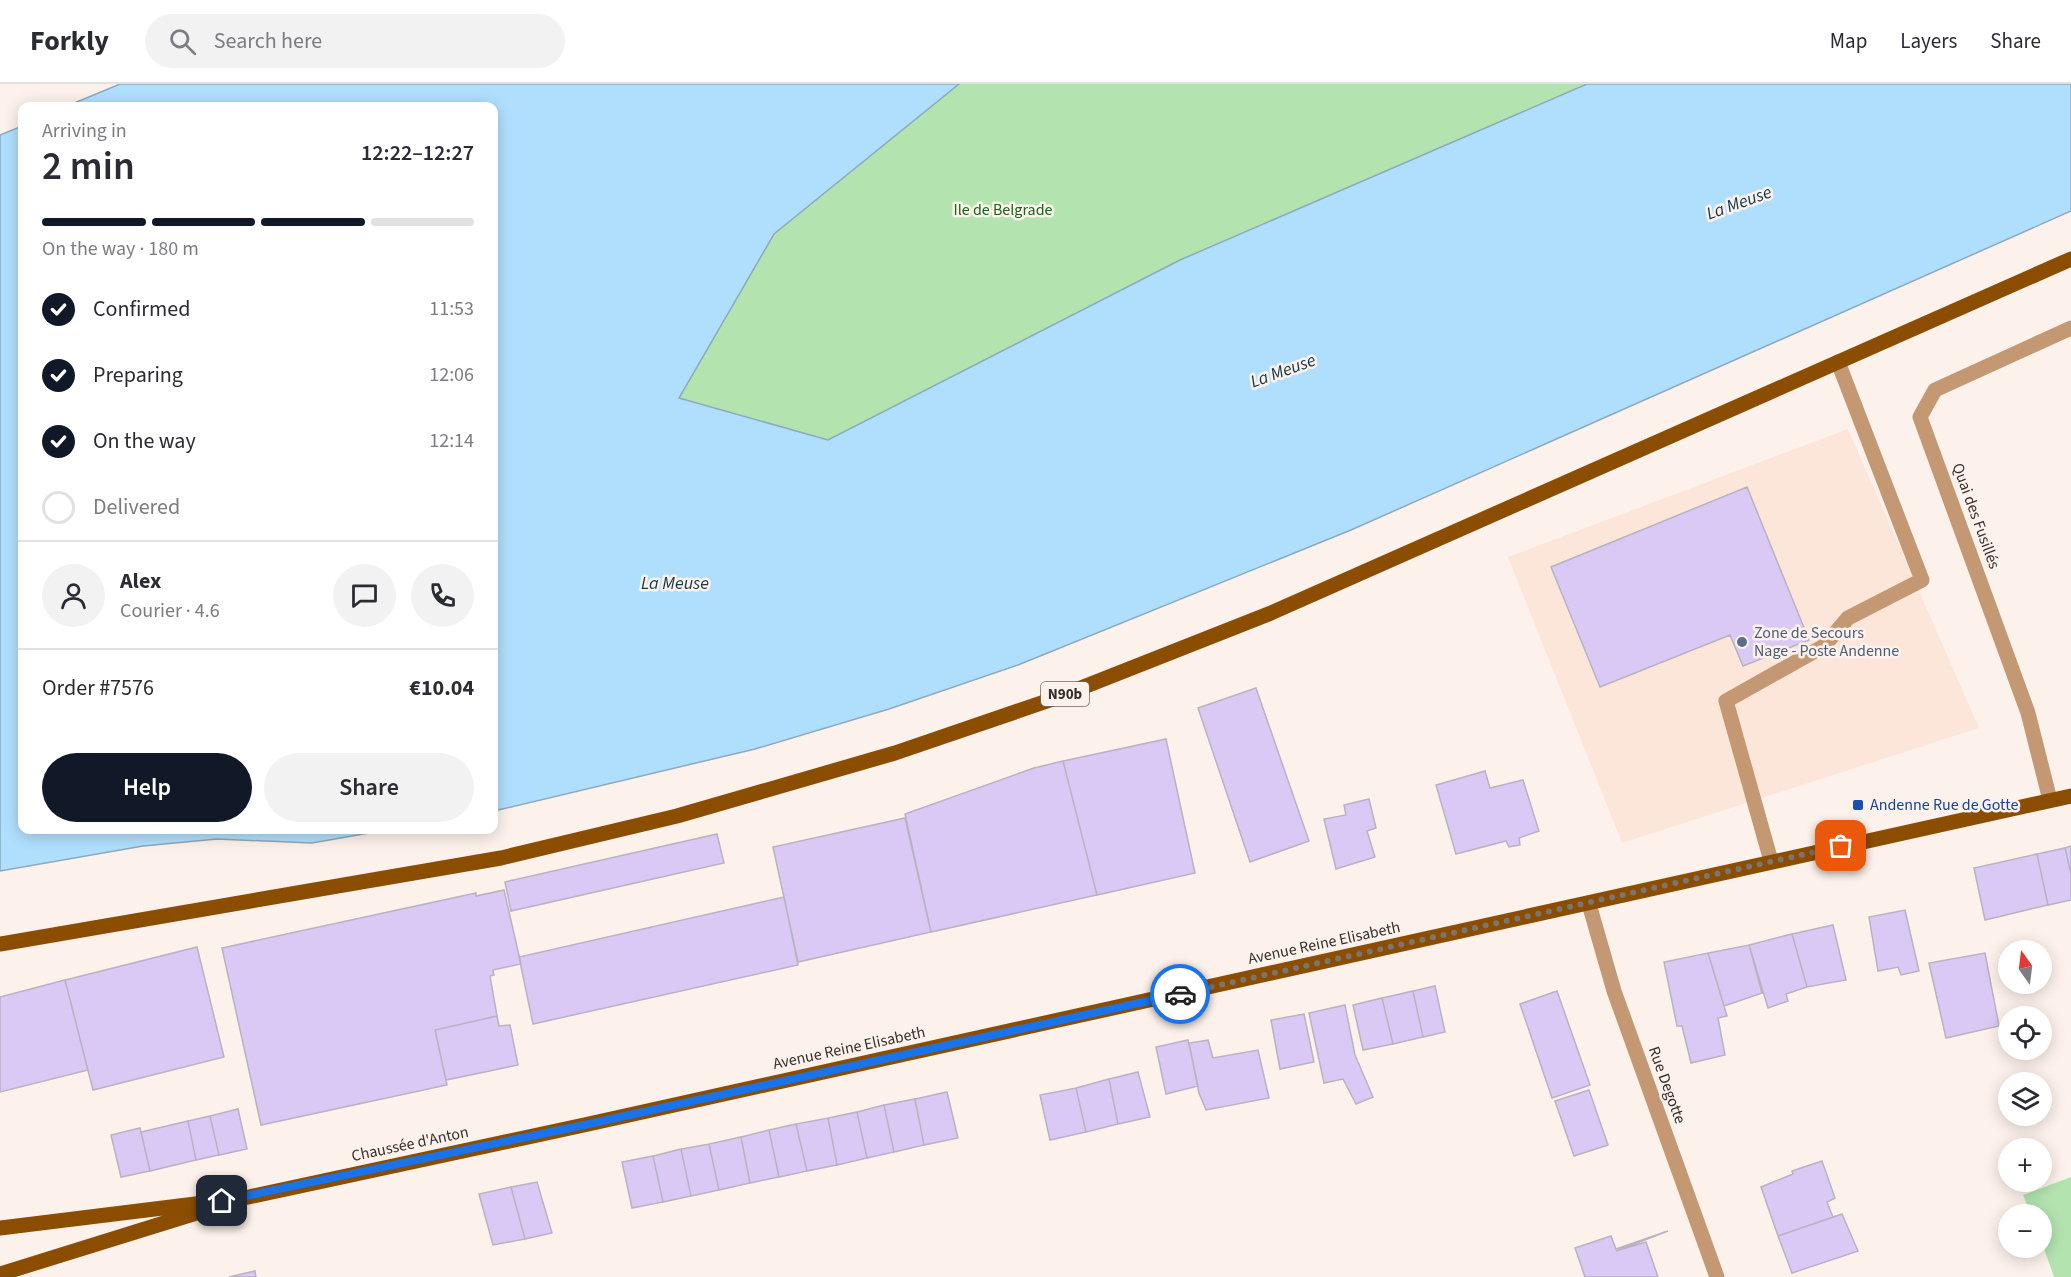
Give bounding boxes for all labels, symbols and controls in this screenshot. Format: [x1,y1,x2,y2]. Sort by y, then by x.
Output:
search box [145,14,565,68]
text: Forkly [30,21,109,61]
icon: search [166,25,199,58]
text: Search here [214,25,322,57]
text: Map [1830,26,1867,56]
text: Layers [1900,26,1957,56]
text: Share [1990,26,2041,56]
text: Arriving in [42,117,127,145]
text: 12:22–12:27 [361,137,474,169]
text: 2 min [42,139,135,195]
water label: La Meuse [1703,180,1776,226]
park label: Ile de Belgrade [954,199,1053,221]
text: On the way · 180 m [42,235,199,263]
icon: check [42,293,75,326]
text: Confirmed [93,293,190,325]
text: 11:53 [429,295,474,323]
water label: La Meuse [1247,348,1320,394]
icon: check [42,359,75,392]
text: Preparing [93,359,183,391]
text: 12:06 [429,361,474,389]
icon: check [42,425,75,458]
text: On the way [93,425,196,457]
text: 12:14 [429,427,474,455]
street label: Quai des Fusillés [1947,460,2005,572]
text: Delivered [93,491,180,523]
button: person [42,564,105,627]
button: chat [333,564,396,627]
button: phone [411,564,474,627]
text: Alex [120,565,161,597]
water label: La Meuse [641,571,709,596]
text: Courier · 4.6 [120,597,220,625]
place label: Zone de Secours Nage - Poste Andenne [1754,622,1899,662]
marker: Zone de Secours Nage - Poste Andenne [1735,635,1749,649]
text: Order #7576 [42,672,154,704]
text: €10.04 [409,672,474,704]
road number: N90b [1041,682,1089,706]
button: Help [42,753,252,822]
button: Share [264,753,474,822]
place label: Andenne Rue de Gotte [1870,794,2018,816]
marker: Andenne Rue de Gotte [1851,798,1865,812]
pin [1815,820,1866,871]
icon: bag [1824,829,1857,862]
street label: Avenue Reine Elisabeth [1246,916,1402,970]
north arrow [1998,940,2052,994]
map controls [1998,940,2052,1258]
courier [1150,964,1210,1024]
icon: car [1164,978,1197,1011]
button: locate [1998,1006,2052,1060]
street label: Avenue Reine Elisabeth [771,1021,927,1075]
street label: Rue Degotte [1643,1043,1691,1127]
button: layers [1998,1072,2052,1126]
street label: Chaussée d'Anton [349,1121,471,1167]
button: + [1998,1138,2052,1192]
pin [196,1175,247,1226]
icon: home [205,1184,238,1217]
button: − [1998,1204,2052,1258]

